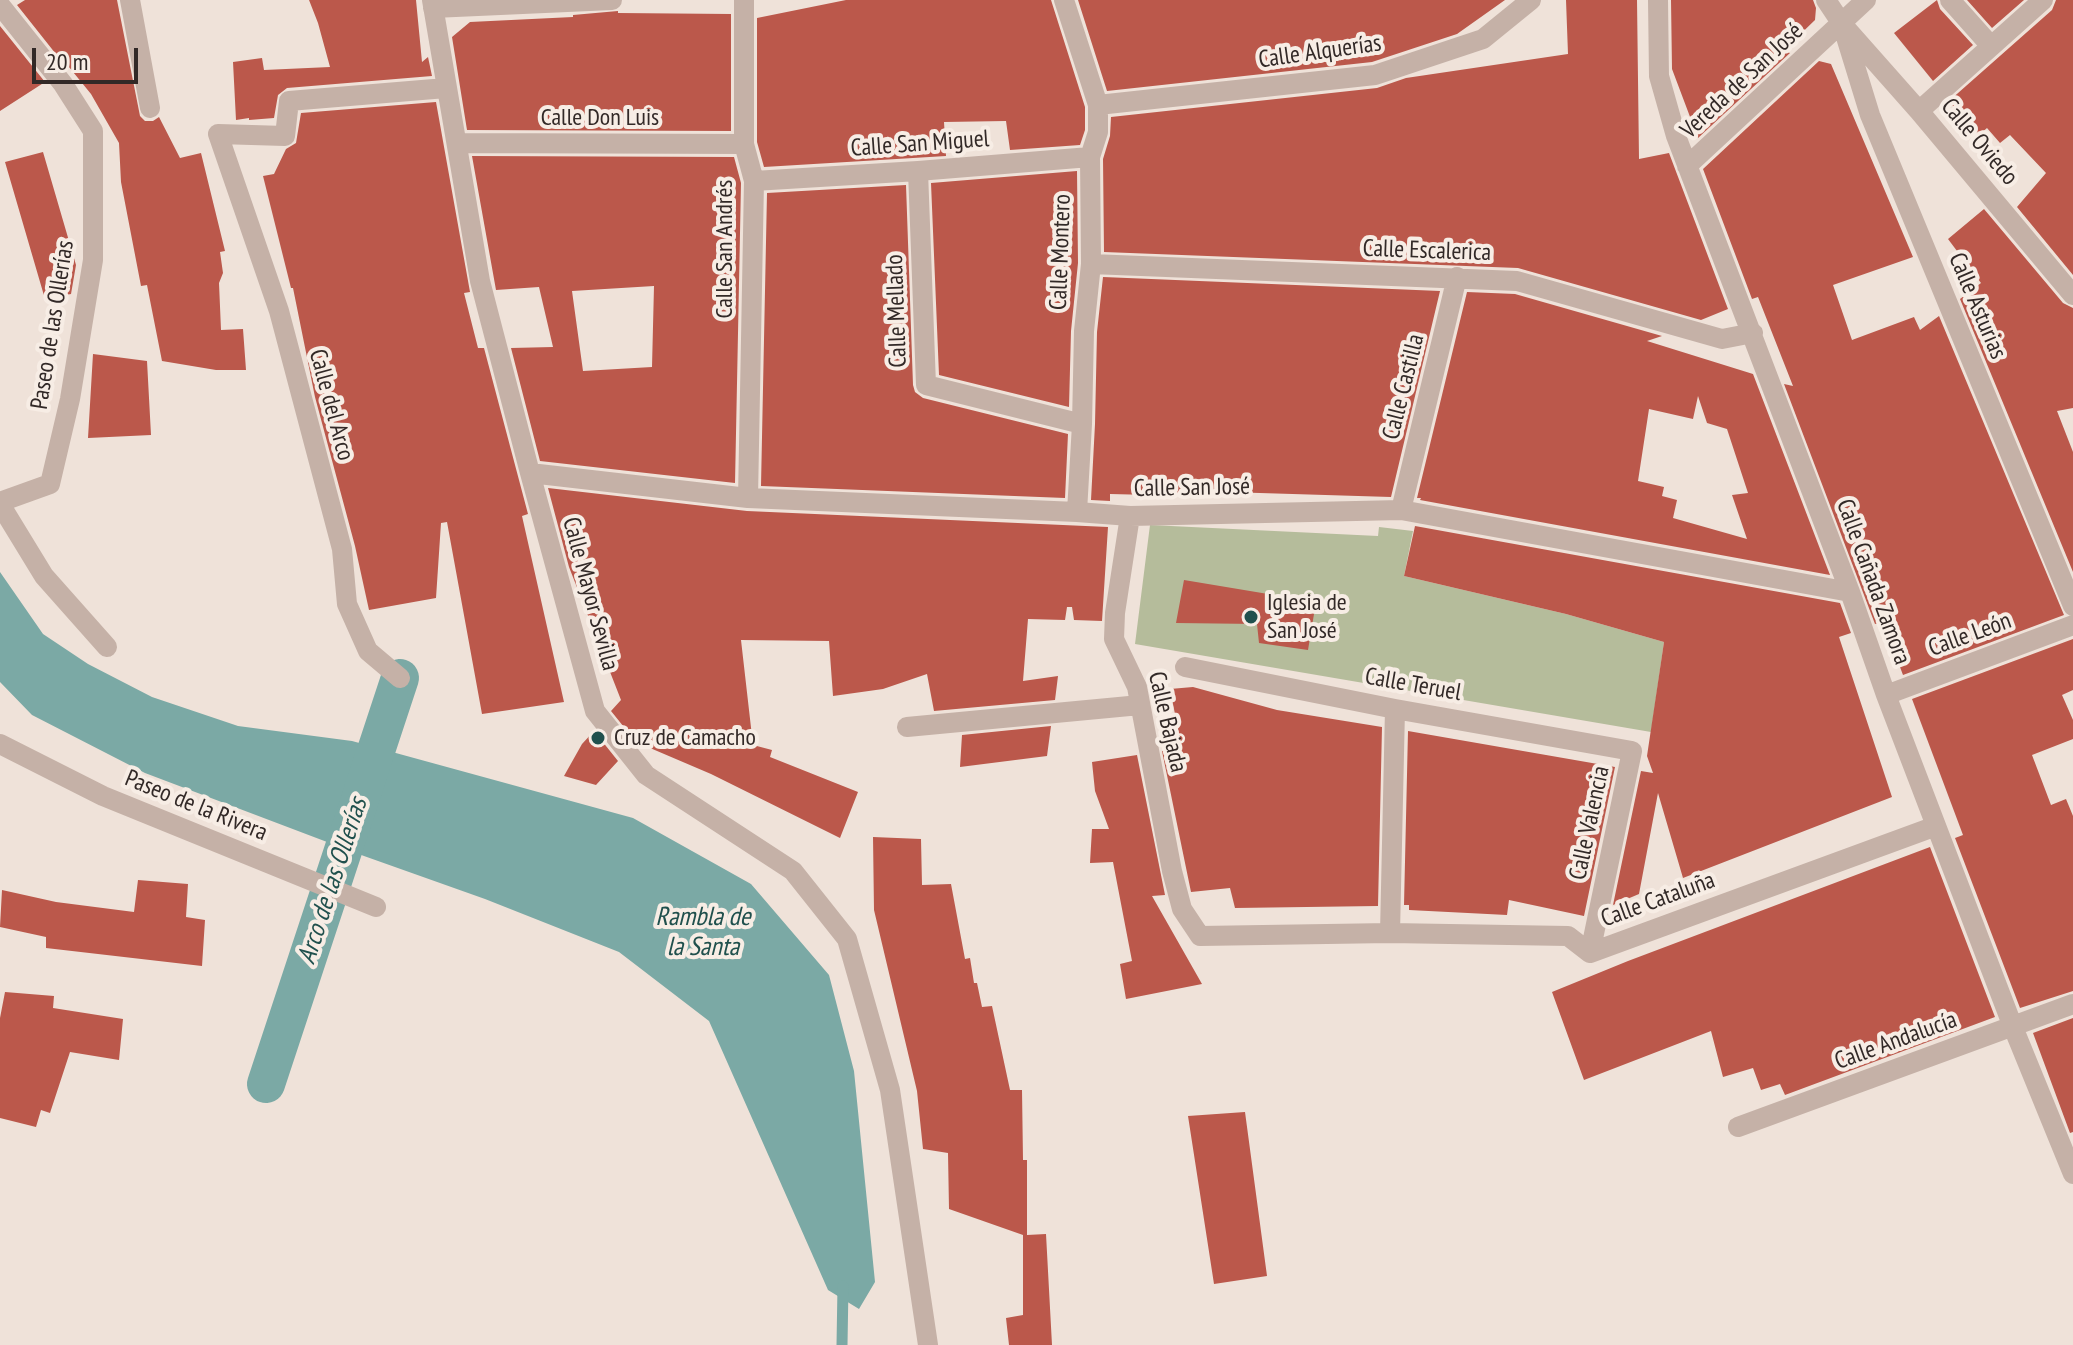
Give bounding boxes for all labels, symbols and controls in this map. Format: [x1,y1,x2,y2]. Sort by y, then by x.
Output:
street label: Vereda de San José [1675,17,1809,145]
street label: Calle Alquerías [1257,29,1383,75]
scale bar [36,32,142,82]
text: 20 m [46,46,88,77]
street label: Calle Oviedo [1934,93,2024,191]
street label: Calle Don Luis [541,104,659,132]
street label: Calle San Miguel [850,125,990,163]
street label: Calle San Andrés [711,180,739,318]
street label: Calle Montero [1045,194,1077,310]
street label: Calle Escalerica [1362,234,1492,268]
street label: Paseo de las Ollerías [25,238,81,412]
street label: Calle Asturias [1942,249,2012,363]
street label: Calle Mellado [881,254,913,368]
street label: Calle Castilla [1377,331,1431,443]
street label: Calle del Arco [302,346,360,464]
street label: Calle San José [1134,473,1250,503]
street label: Calle Cañada Zamora [1830,495,1916,669]
street label: Calle Mayor Sevilla [556,514,624,674]
place label: Iglesia de San José [1267,589,1347,645]
street label: Calle León [1925,607,2015,663]
marker: Iglesia de San José [1242,608,1260,626]
street label: Calle Teruel [1363,662,1463,708]
street label: Calle Bajada [1141,669,1193,775]
place label: Cruz de Camacho [614,724,756,752]
marker: Cruz de Camacho [589,729,607,747]
street label: Calle Valencia [1564,763,1616,883]
street label: Paseo de la Rivera [121,764,271,848]
water label: Arco de las Ollerías [292,794,374,968]
street label: Calle Cataluña [1597,866,1719,934]
water label: Rambla de la Santa [655,902,751,964]
street label: Calle Andalucía [1831,1006,1961,1076]

